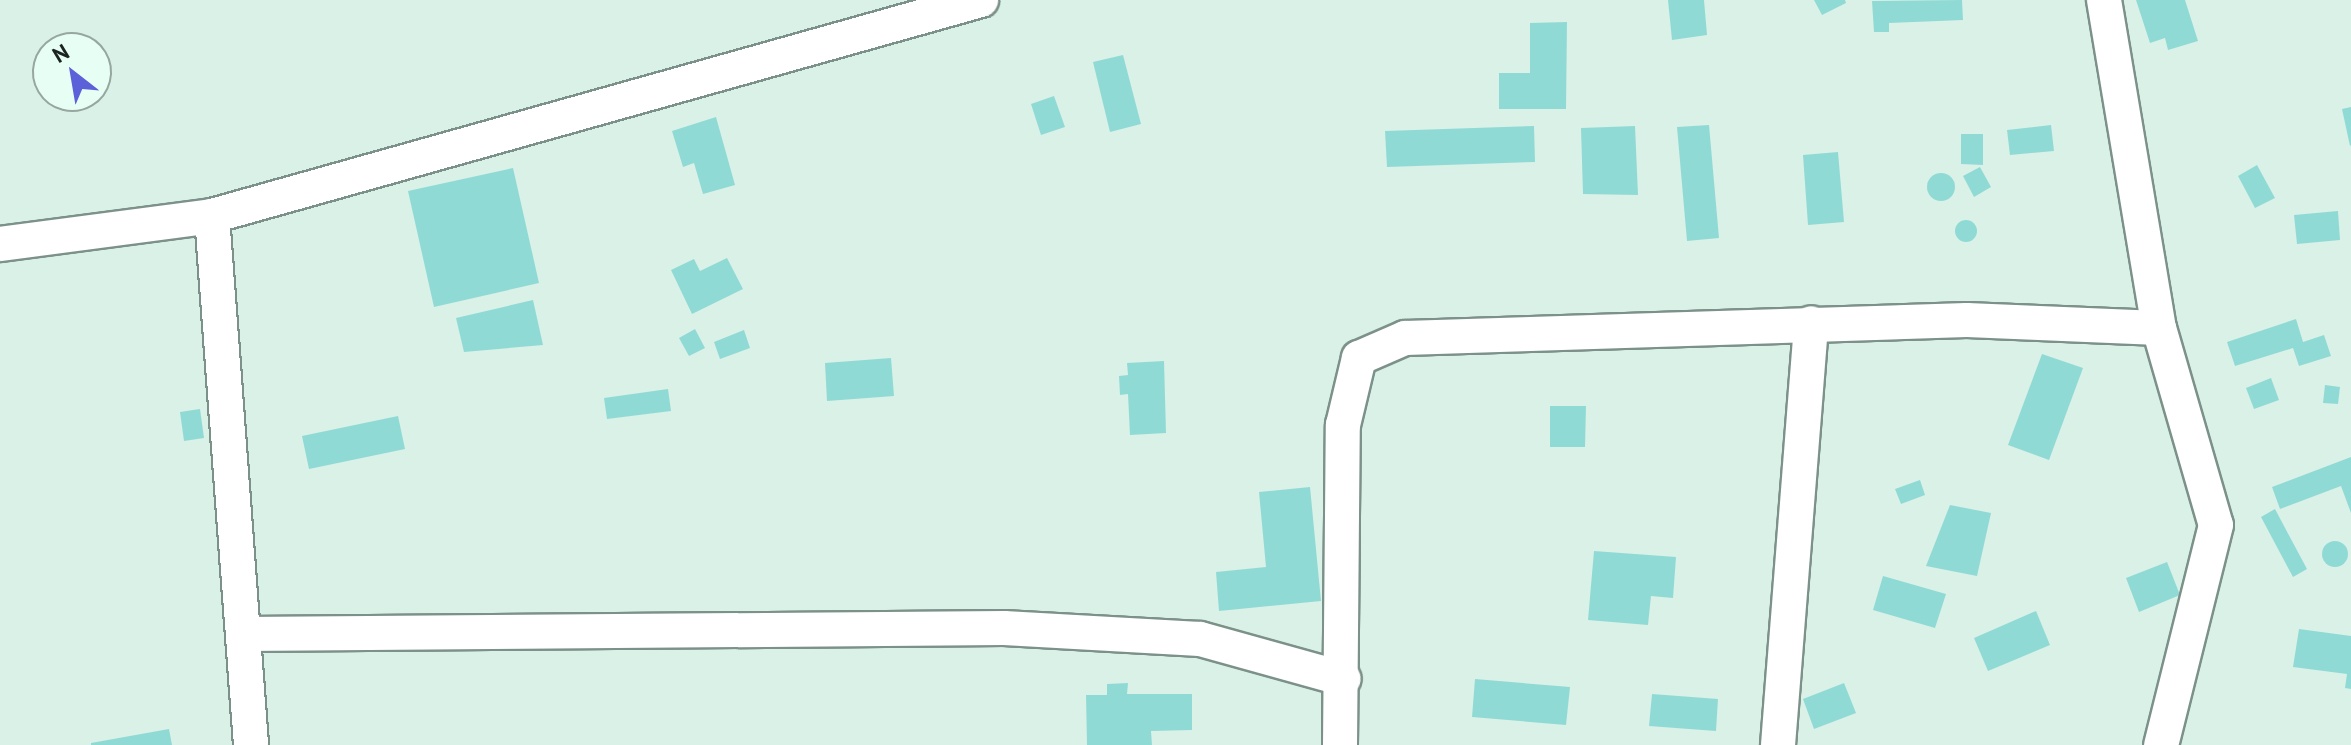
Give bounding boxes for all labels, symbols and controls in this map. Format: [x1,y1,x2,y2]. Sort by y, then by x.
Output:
north arrow [32,32,112,112]
text: N [47,37,74,69]

